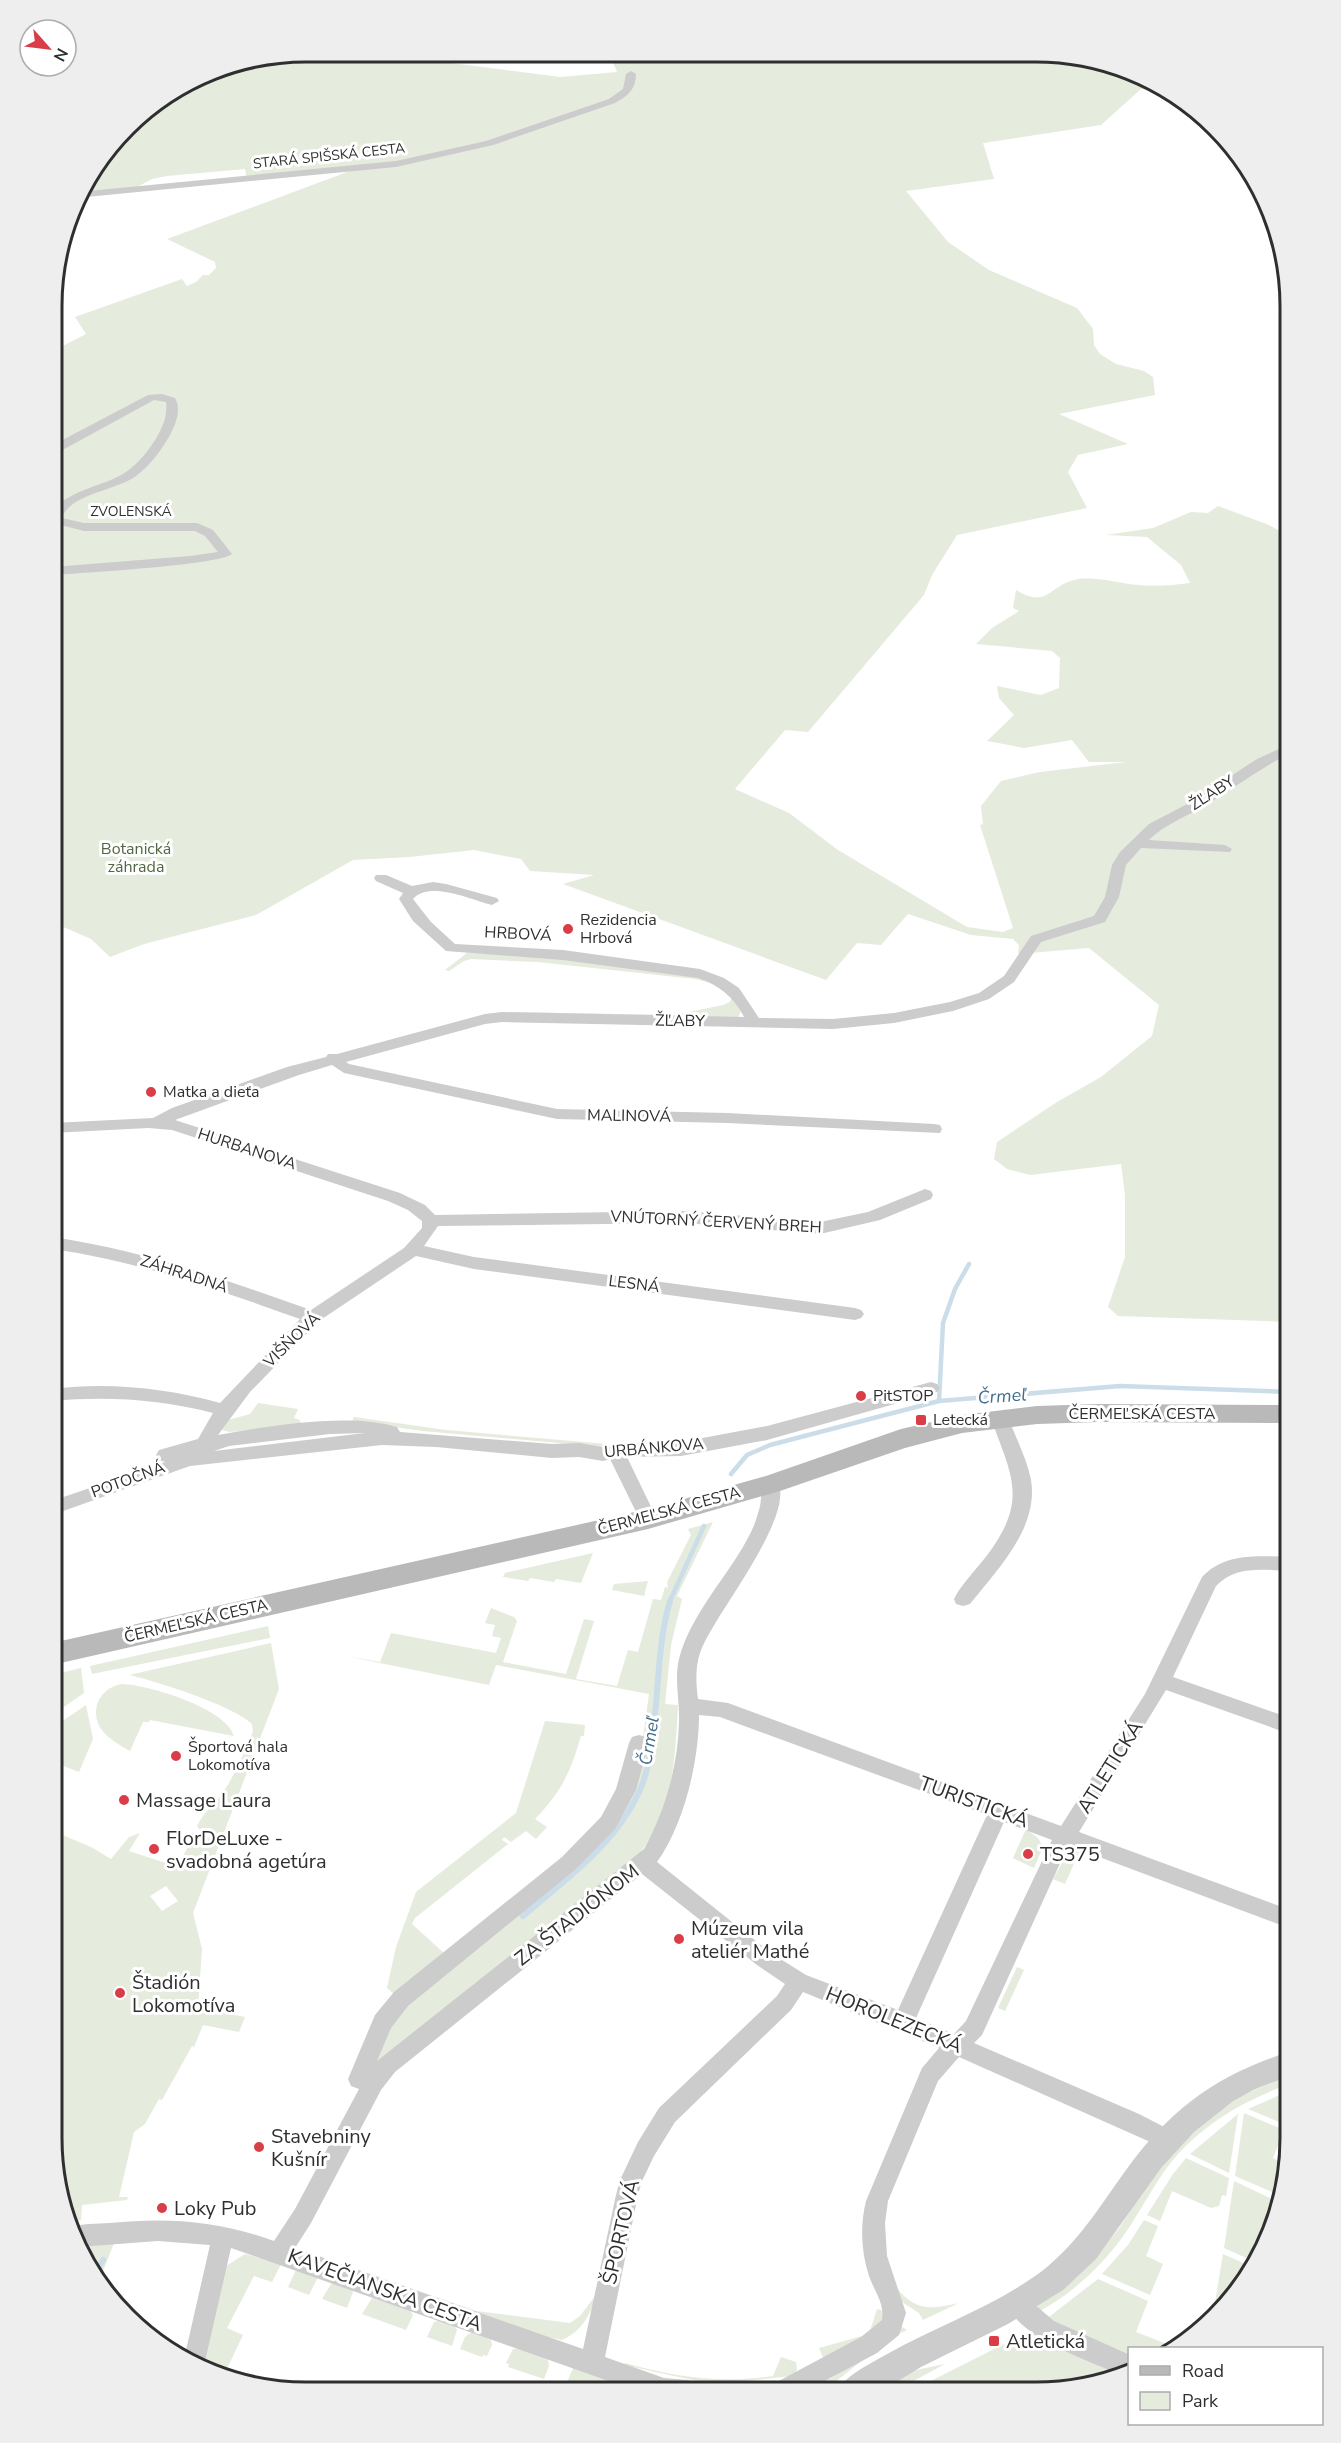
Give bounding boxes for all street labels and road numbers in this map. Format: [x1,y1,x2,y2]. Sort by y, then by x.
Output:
street label: STARÁ SPIŠSKÁ CESTA [252,139,406,173]
street label: ZVOLENSKÁ [90,502,172,521]
street label: ŽĽABY [1185,770,1239,816]
street label: HRBOVÁ [484,921,553,947]
street label: ŽĽABY [655,1010,705,1032]
street label: MALINOVÁ [587,1104,671,1128]
street label: HURBANOVA [195,1123,299,1175]
street label: VNÚTORNÝ ČERVENÝ BREH [609,1205,822,1239]
street label: ZÁHRADNÁ [137,1250,231,1299]
street label: LESNÁ [607,1270,661,1298]
street label: VIŠŇOVÁ [258,1307,325,1373]
street label: ČERMEĽSKÁ CESTA [1069,1403,1216,1425]
street label: URBÁNKOVA [603,1433,705,1463]
street label: POTOČNÁ [88,1456,168,1504]
street label: ČERMEĽSKÁ CESTA [595,1481,743,1541]
street label: ČERMEĽSKÁ CESTA [122,1594,270,1648]
street label: ATLETICKÁ [1071,1715,1149,1818]
street label: TURISTICKÁ [916,1770,1033,1834]
street label: ZA ŠTADIÓNOM [509,1858,645,1972]
street label: HOROLEZECKÁ [822,1980,967,2060]
street label: ŠPORTOVÁ [596,2177,646,2287]
street label: KAVEČIANSKA CESTA [284,2242,486,2338]

